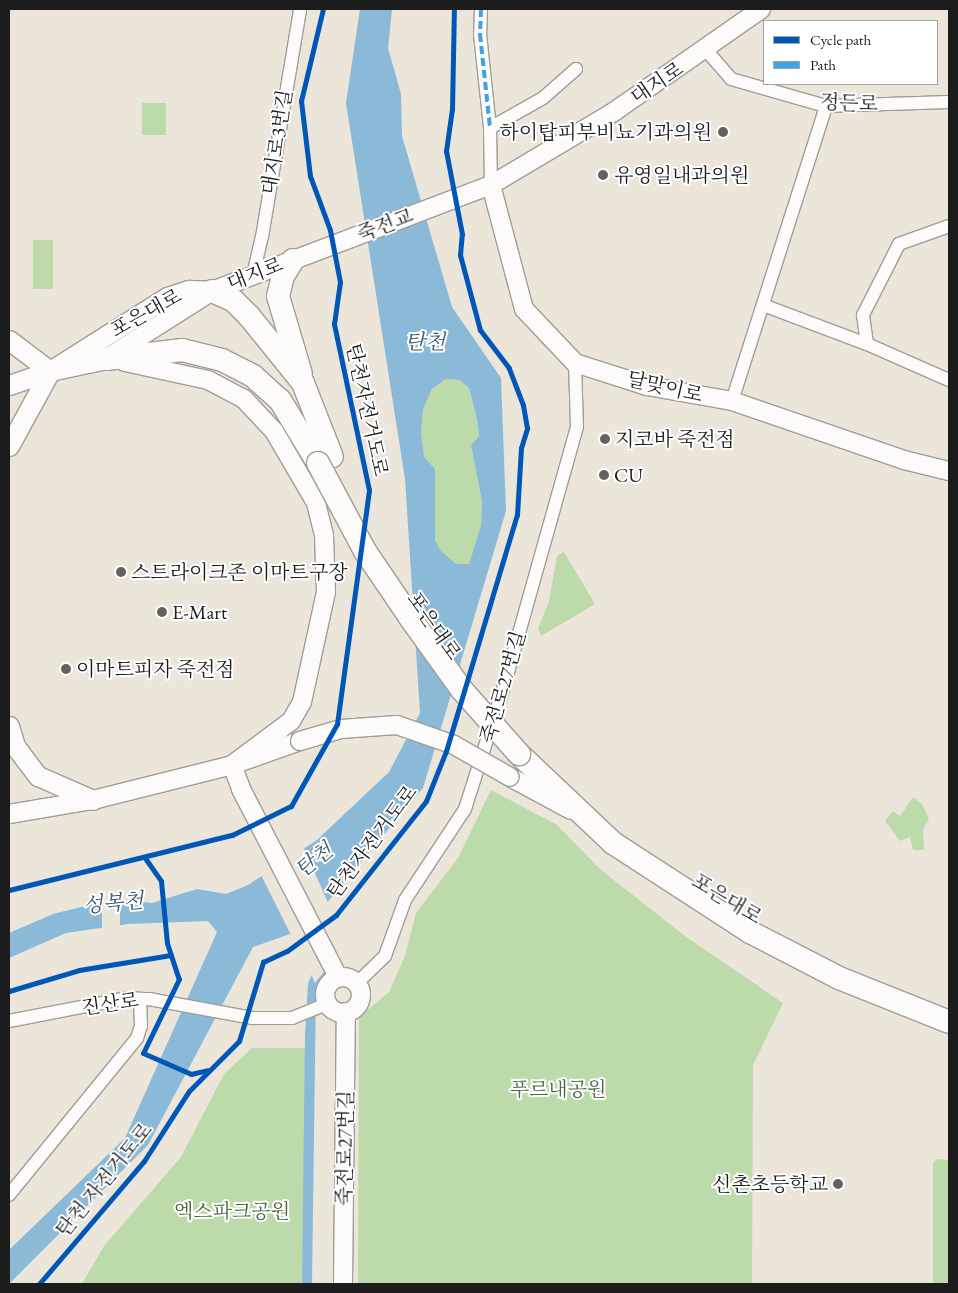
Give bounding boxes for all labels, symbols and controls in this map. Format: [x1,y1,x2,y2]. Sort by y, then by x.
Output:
legend [763,20,938,85]
text: Cycle path [810,30,871,49]
text: Path [810,55,836,74]
street label: 대지로 [626,57,688,109]
street label: 대지로3번길 [257,88,297,196]
street label: 정든로 [820,90,878,116]
place label: 하이탑피부비뇨기과의원 [499,120,712,144]
marker: 하이탑피부비뇨기과의원 [716,125,730,139]
place label: 유영일내과의원 [614,163,749,187]
marker: 유영일내과의원 [596,168,610,182]
street label: 죽전교 [354,203,416,247]
street label: 대지로 [224,252,286,296]
street label: 포은대로 [106,284,186,342]
water label: 탄천 [405,329,445,355]
street label: 탄천자전거도로 [341,341,393,479]
street label: 달맞이로 [625,367,705,407]
place label: 지코바 죽전점 [615,427,735,451]
marker: 지코바 죽전점 [599,433,611,445]
place label: CU [614,463,643,487]
marker: CU [598,469,610,481]
place label: 스트라이크존 이마트구장 [131,560,348,584]
marker: 스트라이크존 이마트구장 [115,566,127,578]
street label: 포은대로 [402,587,466,665]
place label: E-Mart [172,600,227,624]
marker: E-Mart [156,606,168,618]
street label: 죽전로27번길 [476,628,530,746]
place label: 이마트피자 죽전점 [76,657,235,681]
marker: 이마트피자 죽전점 [60,663,72,675]
street label: 탄천자전거도로 [322,781,422,903]
water label: 탄천 [290,838,338,882]
street label: 포은대로 [688,869,766,929]
water label: 성복천 [82,888,144,918]
street label: 진산로 [80,988,140,1020]
park label: 푸르내공원 [510,1077,606,1101]
street label: 죽전로27번길 [332,1090,358,1206]
street label: 탄천 자전거도로 [51,1118,157,1242]
place label: 신촌초등학교 [712,1172,828,1196]
marker: 신촌초등학교 [832,1178,844,1190]
park label: 엑스파크공원 [174,1199,290,1223]

